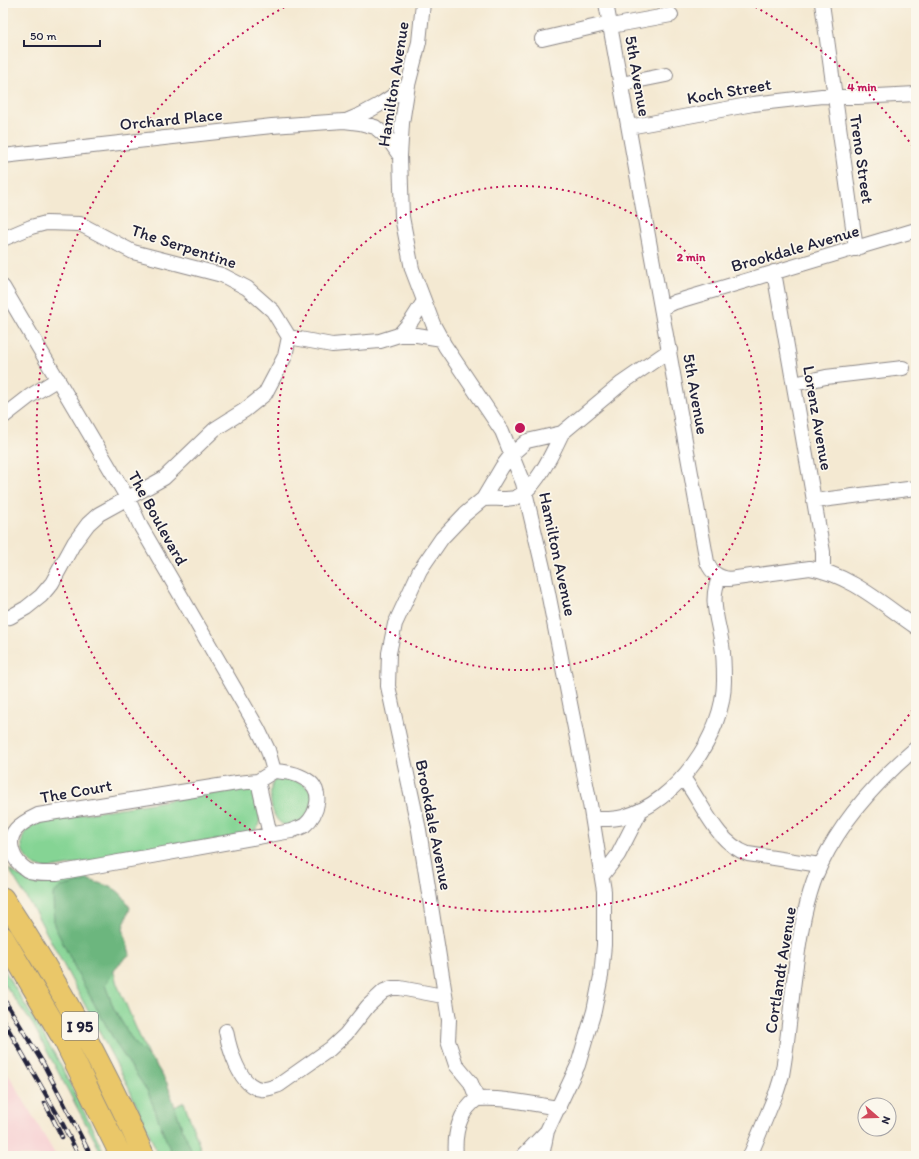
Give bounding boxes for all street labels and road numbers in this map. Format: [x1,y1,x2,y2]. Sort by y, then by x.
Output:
street label: Hamilton Avenue [373,20,413,148]
street label: 5th Avenue [621,34,655,118]
street label: Koch Street [685,74,773,108]
street label: Orchard Place [119,104,223,134]
street label: Treno Street [846,113,878,206]
street label: The Serpentine [129,220,239,272]
street label: Brookdale Avenue [729,220,861,276]
street label: 5th Avenue [679,352,713,436]
street label: Lorenz Avenue [799,364,837,472]
street label: The Boulevard [124,467,192,569]
street label: Hamilton Avenue [535,490,581,618]
street label: Brookdale Avenue [412,758,456,892]
street label: The Court [39,775,113,807]
street label: Cortlandt Avenue [760,905,800,1035]
road number: I 95 [62,1012,98,1040]

